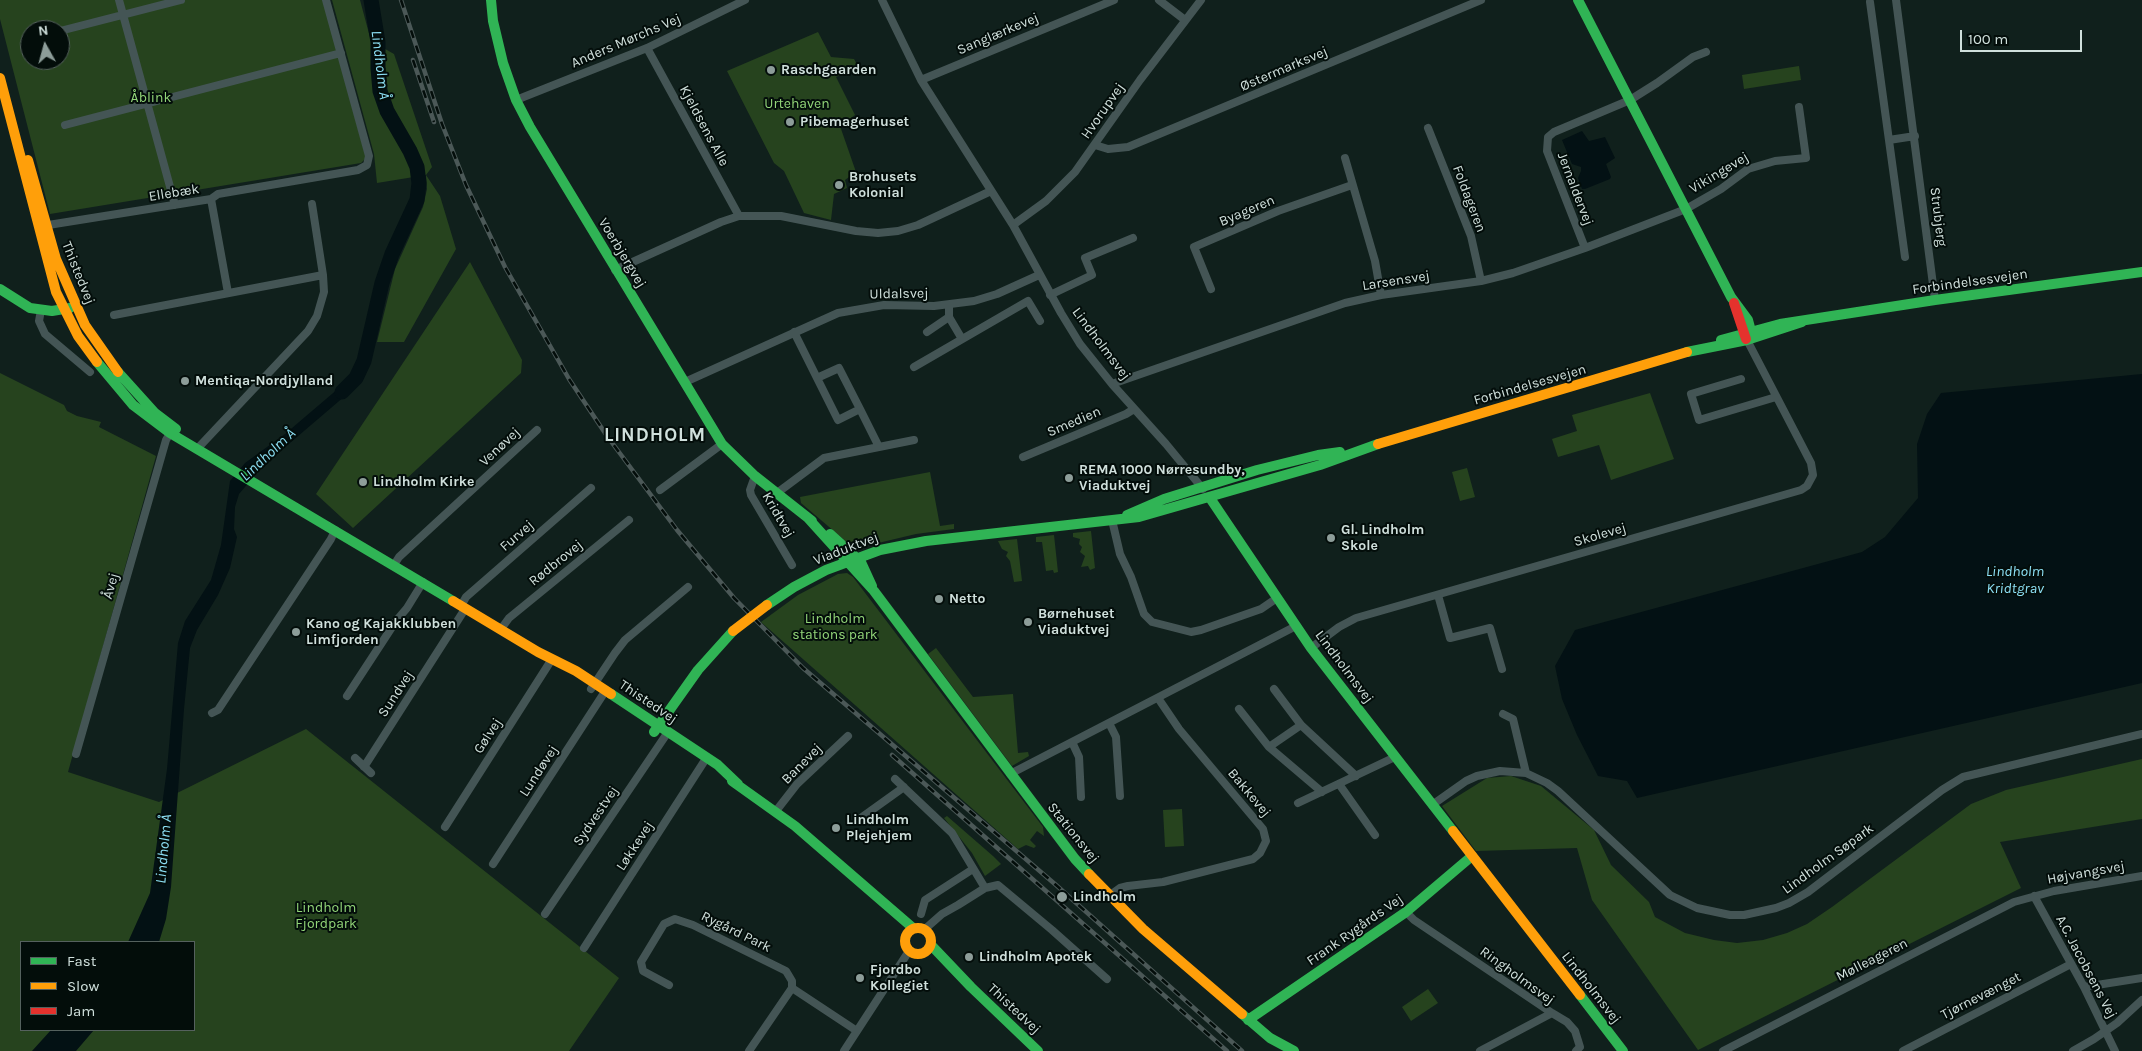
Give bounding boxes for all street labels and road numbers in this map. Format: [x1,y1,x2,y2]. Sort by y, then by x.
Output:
street label: Sanglærkevej [955,9,1041,59]
street label: Anders Mørchs Vej [569,10,683,72]
street label: Østermarksvej [1238,43,1330,95]
street label: Hvorupvej [1078,80,1128,142]
street label: Kjeldsens Alle [676,83,732,169]
street label: Vikingevej [1686,149,1752,197]
street label: Jernaldervej [1553,150,1597,228]
street label: Foldageren [1449,163,1489,235]
street label: Ellebæk [148,181,200,205]
street label: Strubjerg [1926,186,1950,248]
street label: Byageren [1217,192,1277,230]
street label: Voerbjergvej [595,215,649,291]
street label: Thistedvej [58,239,98,307]
street label: Forbindelsesvejen [1911,266,2029,298]
street label: Larsensvej [1361,267,1431,295]
street label: Uldalsvej [869,285,929,303]
street label: Lindholmsvej [1068,304,1134,384]
street label: Forbindelsesvejen [1472,361,1588,409]
street label: Smedien [1045,403,1103,441]
street label: Venøvej [476,424,524,470]
street label: Kridtvej [758,489,798,541]
street label: Furvej [497,517,537,555]
street label: Skolevej [1572,520,1628,550]
street label: Viaduktvej [811,529,881,569]
street label: Rødbrovej [526,536,586,590]
street label: Åvej [99,571,123,601]
street label: Lindholmsvej [1311,627,1377,707]
street label: Sundvej [375,667,417,721]
street label: Thistedvej [616,676,680,728]
street label: Gølvej [470,715,506,757]
street label: Banevej [778,740,826,788]
street label: Lundøvej [516,742,562,800]
street label: Bakkevej [1224,765,1274,821]
street label: Sydvestvej [570,783,622,849]
street label: Stationsvej [1044,799,1102,867]
street label: Løkkevej [613,818,657,874]
street label: Lindholm Søpark [1779,820,1877,898]
street label: Højvangsvej [2046,858,2126,888]
street label: Frank Rygårds Vej [1304,891,1406,969]
street label: Rygård Park [698,908,774,956]
street label: A.C. Jacobsens Vej [2052,913,2120,1021]
street label: Mølleageren [1833,935,1911,985]
street label: Ringholmsvej [1476,943,1558,1009]
street label: Lindholmsvej [1558,949,1624,1027]
street label: Tjørnevænget [1938,969,2024,1023]
street label: Thistedvej [984,980,1044,1038]

